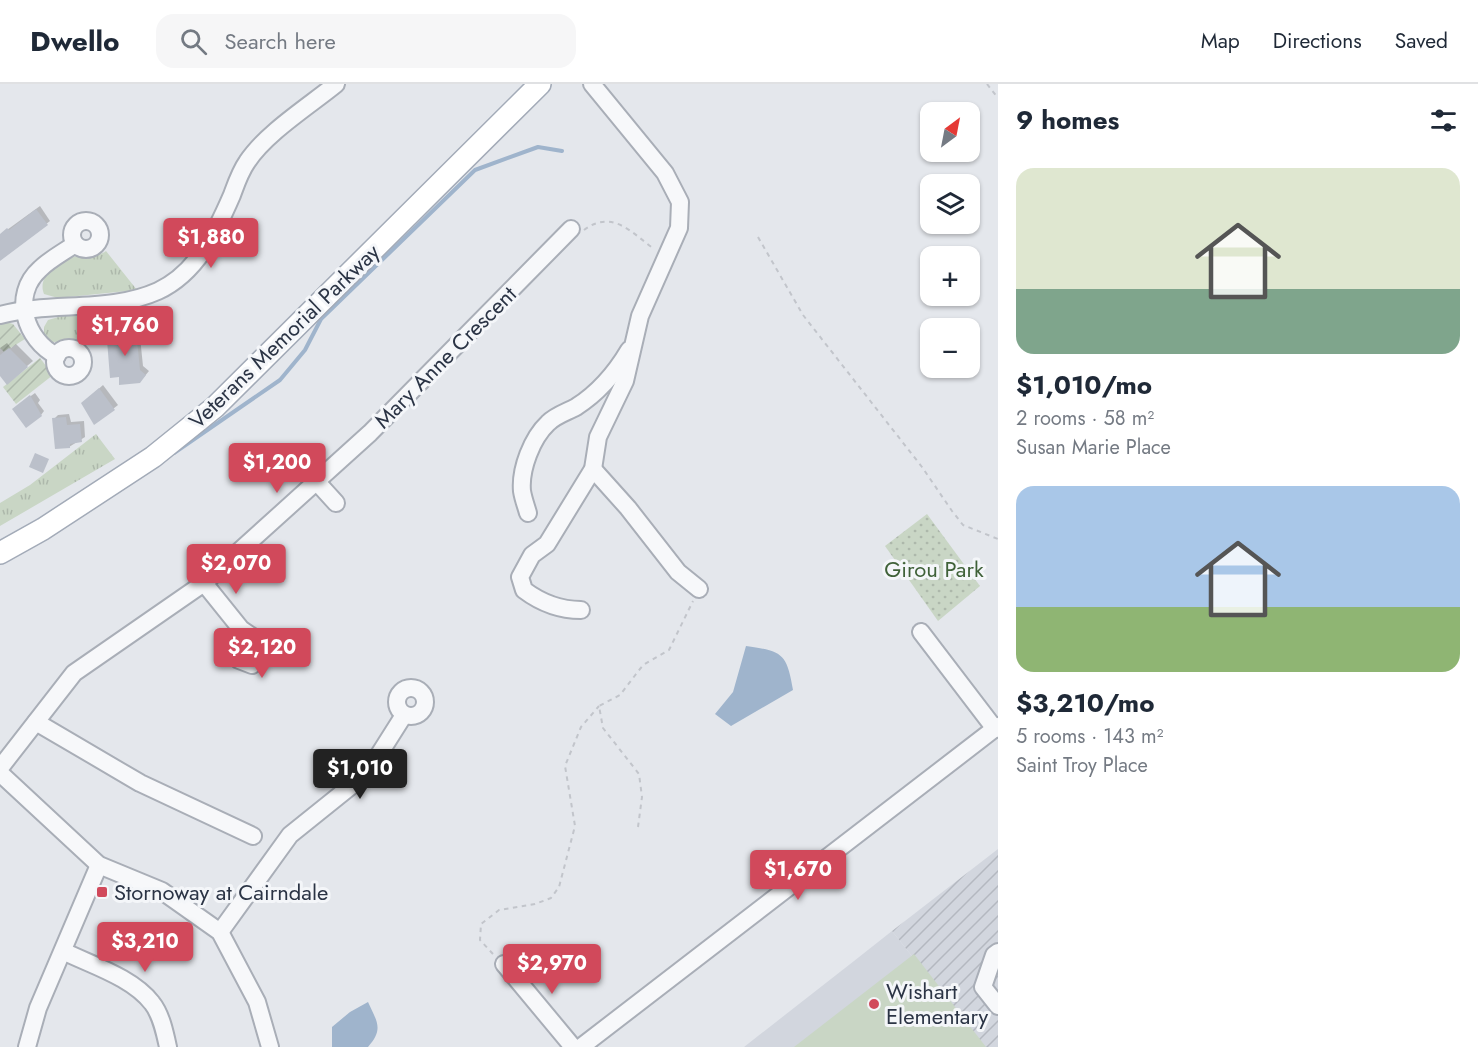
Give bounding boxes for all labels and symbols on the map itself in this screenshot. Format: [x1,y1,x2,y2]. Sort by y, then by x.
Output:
north arrow [920,102,980,162]
pin: $1,880 [162,218,260,269]
street label: Veterans Memorial Parkway [181,236,387,436]
street label: Mary Anne Crescent [367,278,524,435]
pin: $1,760 [76,306,174,357]
pin: $1,200 [228,443,326,494]
pin: $2,070 [187,544,285,595]
park label: Girou Park [884,553,984,585]
pin: $2,120 [213,628,311,679]
pin: $1,010 [311,749,409,800]
pin: $1,670 [749,850,847,901]
place label: Stornoway at Cairndale [114,876,328,908]
marker: Stornoway at Cairndale [95,885,109,899]
pin: $3,210 [96,922,194,973]
pin: $2,970 [503,944,601,995]
place label: Wishart Elementary [886,975,989,1032]
marker: Wishart Elementary [867,997,881,1011]

